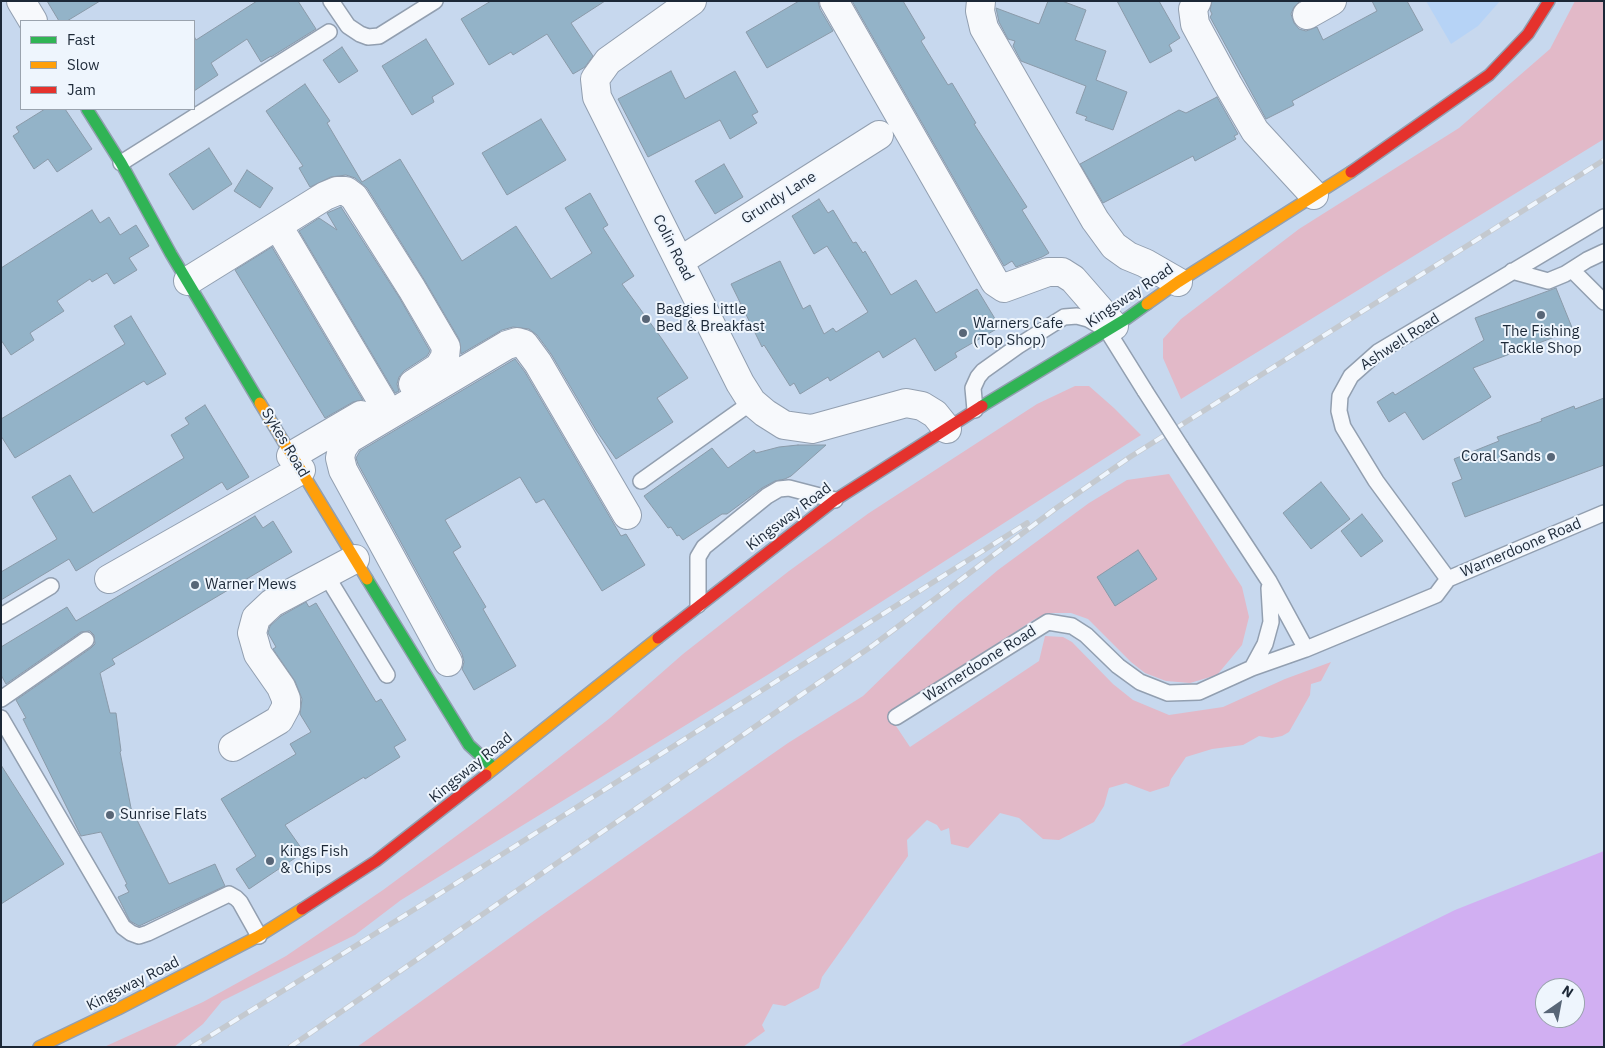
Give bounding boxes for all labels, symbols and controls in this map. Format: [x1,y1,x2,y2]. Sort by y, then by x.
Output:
legend [20,20,195,110]
text: Fast [67,30,95,49]
text: Slow [67,55,100,74]
text: Jam [67,80,96,99]
street label: Grundy Lane [738,168,820,228]
street label: Colin Road [649,212,697,284]
street label: Kingsway Road [1083,260,1177,332]
place label: Baggies Little Bed & Breakfast [656,301,765,336]
marker: The Fishing Tackle Shop [1535,309,1547,321]
street label: Ashwell Road [1357,310,1443,374]
marker: Baggies Little Bed & Breakfast [640,313,652,325]
place label: Warners Cafe (Top Shop) [973,315,1063,350]
place label: The Fishing Tackle Shop [1500,323,1582,358]
marker: Warners Cafe (Top Shop) [957,327,969,339]
street label: Sykes Road [257,405,313,481]
place label: Coral Sands [1461,448,1541,466]
marker: Coral Sands [1545,451,1557,463]
street label: Kingsway Road [743,479,835,555]
street label: Warnerdoone Road [1458,514,1584,582]
place label: Warner Mews [205,576,297,594]
marker: Warner Mews [189,579,201,591]
street label: Warnerdoone Road [920,622,1040,706]
street label: Kingsway Road [426,729,516,807]
place label: Sunrise Flats [120,806,207,824]
marker: Sunrise Flats [104,809,116,821]
place label: Kings Fish & Chips [280,843,349,878]
marker: Kings Fish & Chips [264,855,276,867]
street label: Kingsway Road [84,953,182,1015]
north arrow [1535,978,1585,1028]
text: N [1558,981,1577,1002]

